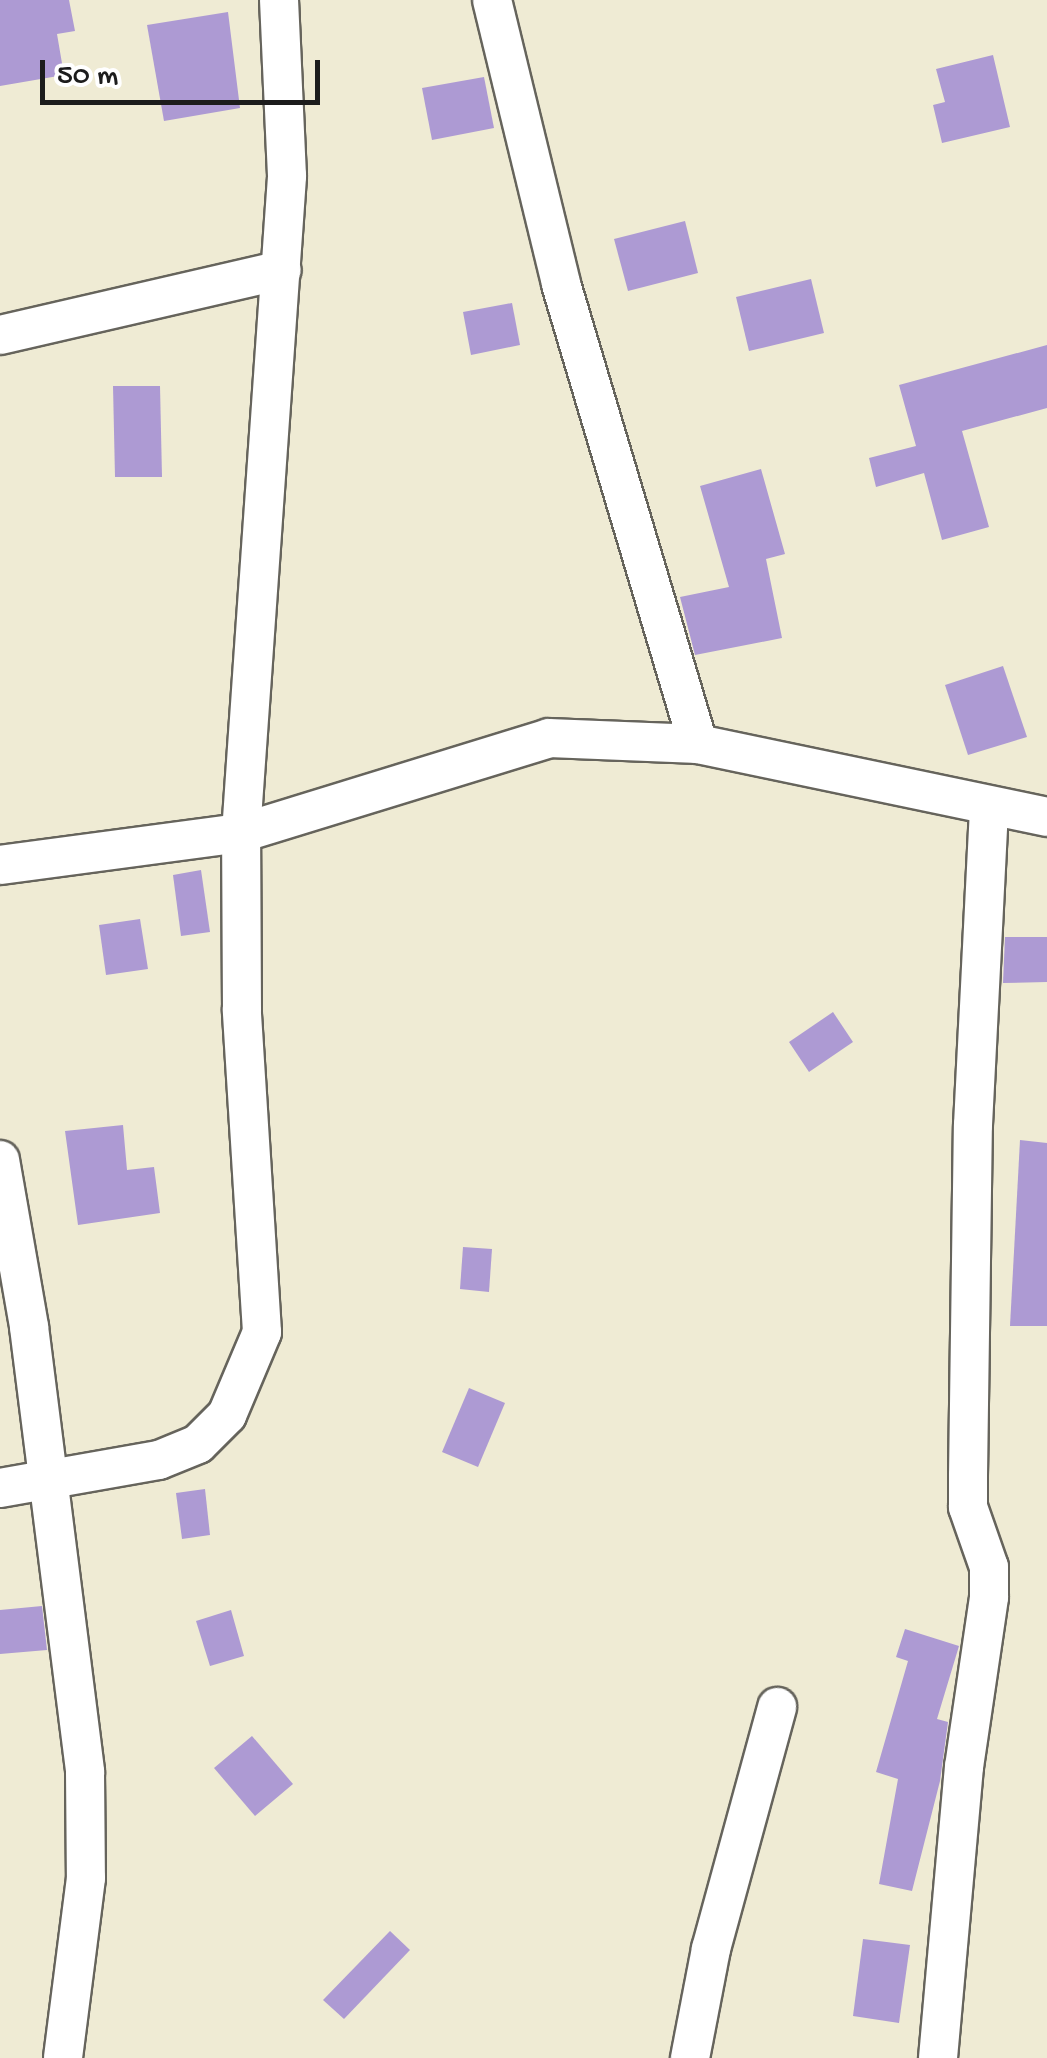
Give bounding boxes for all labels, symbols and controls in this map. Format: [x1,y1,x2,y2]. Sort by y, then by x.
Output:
scale bar [45,40,325,102]
text: 50 m [57,60,118,95]

